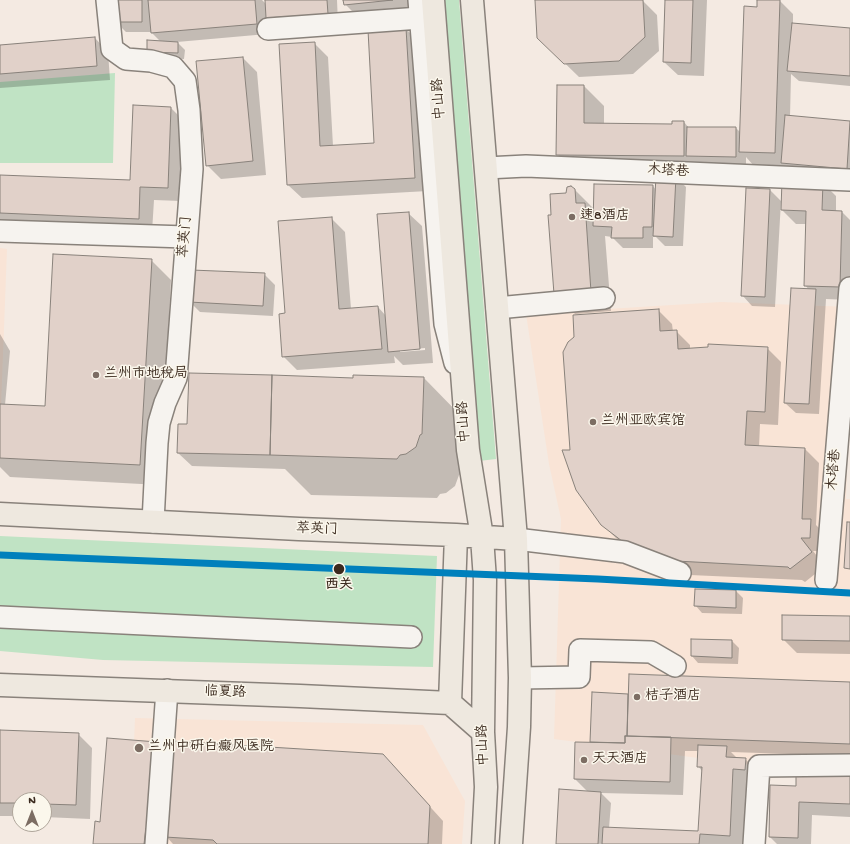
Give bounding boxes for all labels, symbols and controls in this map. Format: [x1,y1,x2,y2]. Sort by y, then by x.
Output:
street label: 中山路 [430,77,450,121]
street label: 木塔巷 [647,163,689,181]
place label: 速8酒店 [580,209,630,225]
marker: 速8酒店 [567,212,577,222]
street label: 萃英门 [176,215,196,259]
place label: 兰州市地税局 [104,367,188,383]
marker: 兰州市地税局 [91,370,101,380]
street label: 中山路 [455,400,475,444]
place label: 兰州亚欧宾馆 [601,414,685,430]
marker: 兰州亚欧宾馆 [588,417,598,427]
street label: 木塔巷 [825,448,845,492]
street label: 萃英门 [296,521,338,539]
marker: 西关 [332,562,346,576]
place label: 西关 [325,578,353,594]
street label: 临夏路 [204,684,246,702]
place label: 桔子酒店 [645,689,701,705]
marker: 桔子酒店 [632,692,642,702]
street label: 中山路 [475,724,493,766]
place label: 兰州中研白癜风医院 [148,740,274,756]
marker: 兰州中研白癜风医院 [133,742,145,754]
place label: 天天酒店 [592,752,648,768]
marker: 天天酒店 [579,755,589,765]
north arrow [12,792,52,832]
text: N [28,795,36,807]

